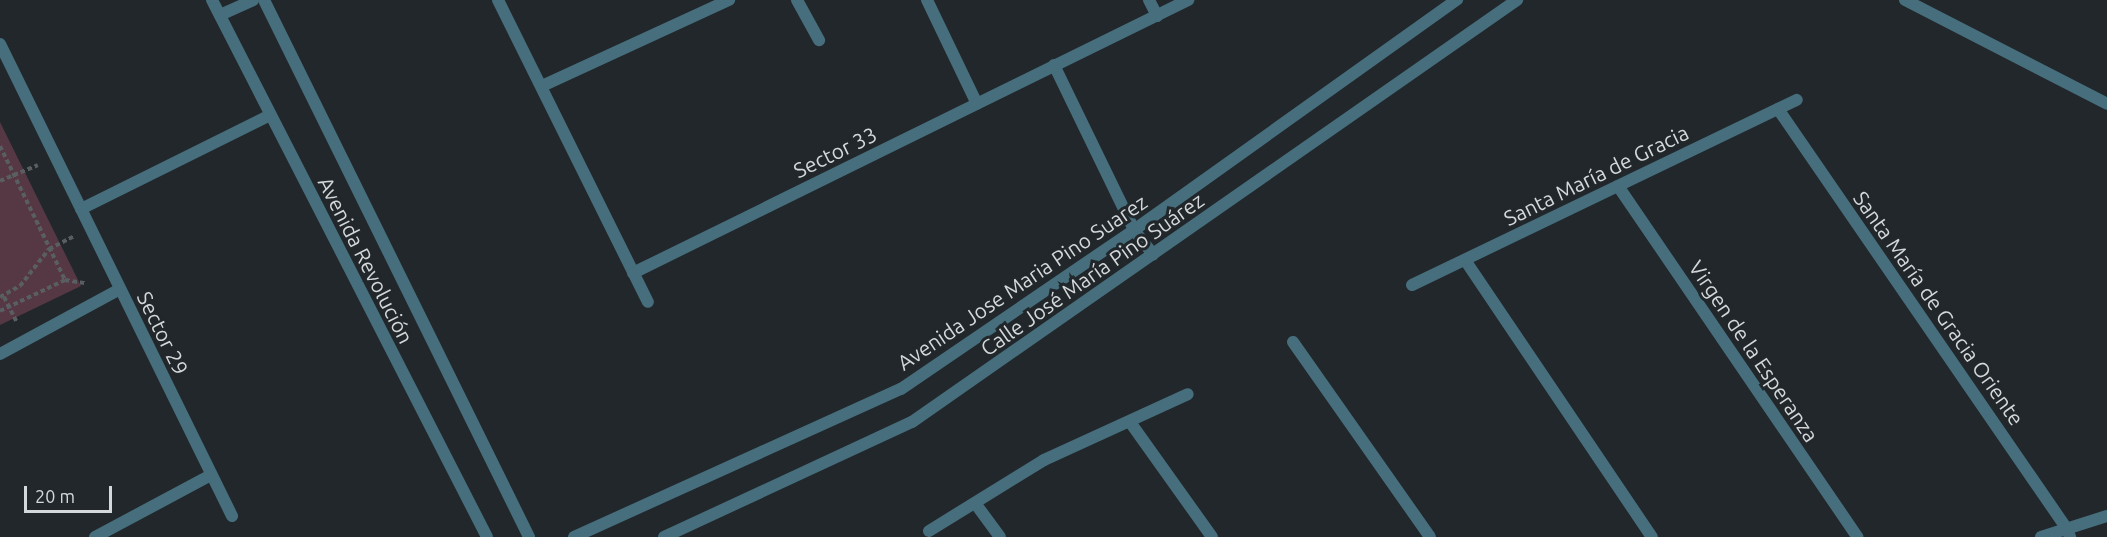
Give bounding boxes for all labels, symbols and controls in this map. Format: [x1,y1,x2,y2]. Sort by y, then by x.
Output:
street label: Santa María de Gracia [1500,119,1692,231]
street label: Sector 33 [789,121,881,183]
street label: Avenida Revolución [313,172,419,348]
street label: Santa María de Gracia Oriente [1848,186,2030,430]
street label: Calle José María Pino Suárez [976,187,1208,361]
street label: Avenida Jose Maria Pino Suarez [892,189,1152,375]
street label: Virgen de la Esperanza [1684,256,1824,446]
street label: Sector 29 [132,287,194,379]
scale bar [27,474,116,512]
text: 20 m [35,486,75,506]

